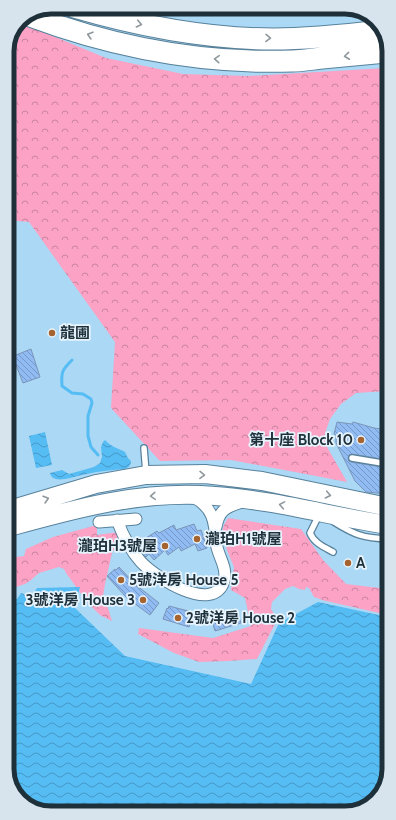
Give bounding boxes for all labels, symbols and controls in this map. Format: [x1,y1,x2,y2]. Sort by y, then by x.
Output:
one-way arrow [136,19,142,27]
one-way arrow [86,31,93,40]
one-way arrow [265,34,271,43]
one-way arrow [344,51,350,60]
one-way arrow [214,54,220,63]
place label: 龍圃 [60,324,90,342]
marker: 龍圃 [47,328,57,338]
place label: 第十座 Block 10 [249,431,353,449]
marker: 第十座 Block 10 [356,435,366,445]
one-way arrow [199,471,205,479]
one-way arrow [325,490,331,498]
one-way arrow [150,492,156,501]
one-way arrow [43,495,50,504]
one-way arrow [279,501,285,510]
place label: 瀧珀H1號屋 [205,530,282,548]
marker: 瀧珀H1號屋 [192,534,202,544]
place label: 瀧珀H3號屋 [78,537,157,555]
marker: 瀧珀H3號屋 [160,541,170,551]
place label: A [356,554,366,572]
marker: A [343,558,353,568]
place label: 5號洋房 House 5 [129,571,239,589]
marker: 5號洋房 House 5 [116,575,126,585]
place label: 3號洋房 House 3 [25,591,135,609]
marker: 3號洋房 House 3 [138,595,148,605]
place label: 2號洋房 House 2 [186,609,295,627]
marker: 2號洋房 House 2 [173,613,183,623]

